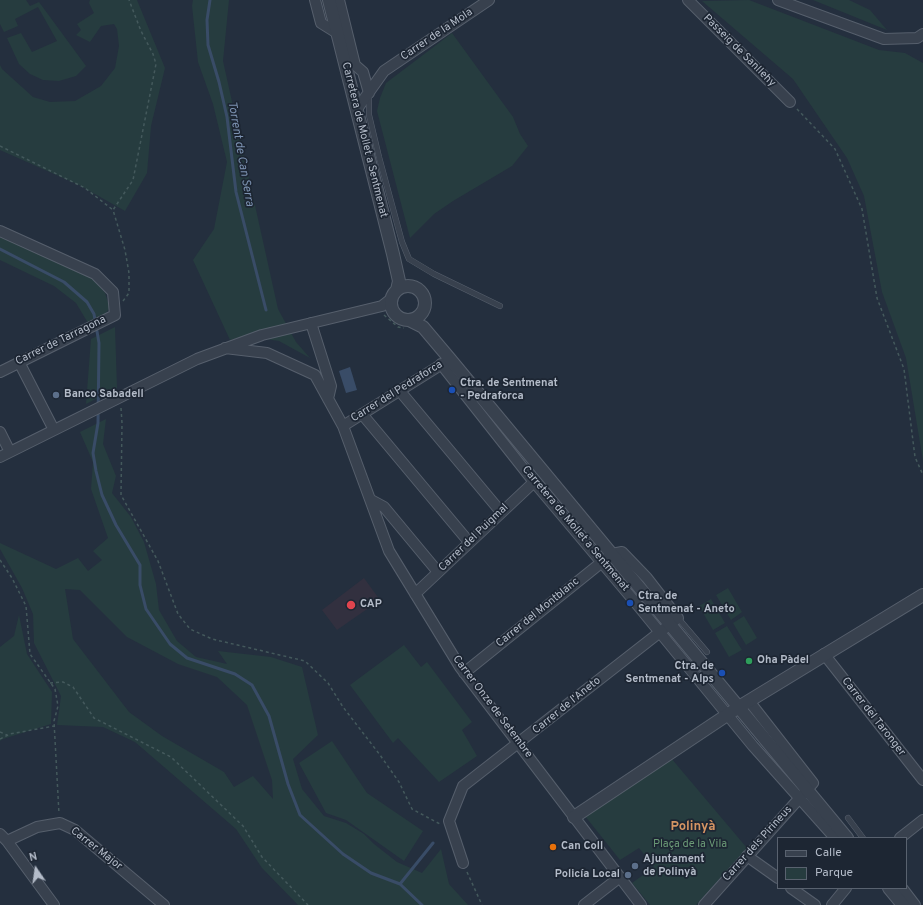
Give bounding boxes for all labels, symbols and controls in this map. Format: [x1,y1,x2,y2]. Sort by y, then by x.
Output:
street label: Carrer de la Mola [399,6,475,64]
street label: Passeig de Sanllehy [700,12,778,90]
street label: Carretera de Mollet a Sentmenat [338,61,390,219]
water label: Torrent de Can Serra [224,100,256,208]
street label: Carrer de Tarragona [14,313,108,369]
street label: Carrer del Pedraforca [349,358,445,426]
place label: Ctra. de Sentmenat - Pedraforca [460,377,558,403]
marker: Ctra. de Sentmenat - Pedraforca [447,385,457,395]
place label: Banco Sabadell [64,388,144,402]
marker: Banco Sabadell [51,390,61,400]
street label: Carretera de Mollet a Sentmenat [519,464,631,594]
street label: Carrer del Puigmal [436,501,512,575]
street label: Carrer del Montblanc [494,575,582,651]
place label: Ctra. de Sentmenat - Aneto [638,590,735,616]
place label: CAP [360,598,382,612]
marker: Ctra. de Sentmenat - Aneto [625,598,635,608]
marker: CAP [345,599,357,611]
street label: Carrer Onze de Setembre [449,653,535,761]
place label: Oha Pàdel [757,654,809,668]
marker: Oha Pàdel [744,656,754,666]
place label: Ctra. de Sentmenat - Alps [626,660,714,686]
marker: Ctra. de Sentmenat - Alps [717,668,727,678]
street label: Carrer de l'Aneto [530,674,604,738]
street label: Carrer del Taronger [838,675,908,759]
street label: Carrer dels Pirineus [721,803,795,885]
district label: Polinyà [671,819,715,835]
street label: Carrer Major [68,825,124,873]
legend [777,837,907,889]
park label: Plaça de la Vila [653,838,727,852]
place label: Can Coll [561,840,603,854]
marker: Can Coll [548,842,558,852]
text: Calle [815,845,842,861]
north arrow [16,849,56,889]
text: N [28,850,39,865]
place label: Ajuntament de Polinyà [643,853,704,879]
marker: Ajuntament de Polinyà [630,861,640,871]
text: Parque [815,865,853,881]
place label: Policía Local [555,868,620,882]
marker: Policía Local [623,870,633,880]

